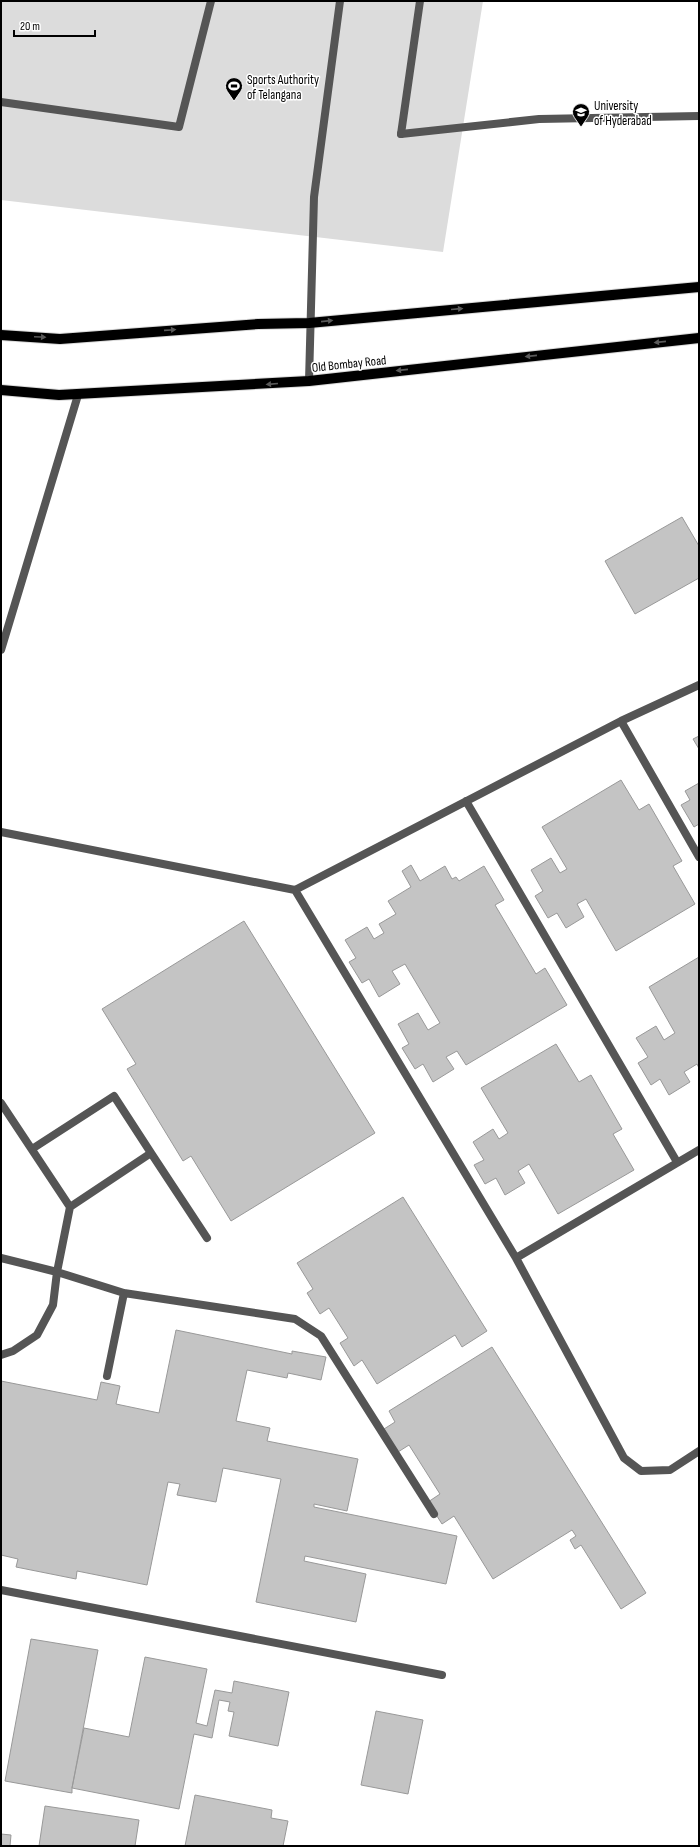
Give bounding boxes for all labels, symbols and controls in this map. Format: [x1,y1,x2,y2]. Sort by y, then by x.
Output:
scale bar [14,12,95,38]
text: 20 m [20,19,40,34]
place label: Sports Authority of Telangana [247,72,319,103]
sports icon: Sports Authority of Telangana [224,76,244,101]
place label: University of Hyderabad [594,98,652,129]
school or university icon: University of Hyderabad [571,102,591,127]
one-way arrow [451,305,463,312]
one-way arrow [321,317,333,324]
one-way arrow [164,327,176,334]
one-way arrow [34,334,46,341]
one-way arrow [654,339,666,345]
street label: Old Bombay Road [311,352,387,376]
one-way arrow [525,353,537,359]
one-way arrow [396,367,408,374]
one-way arrow [266,380,278,387]

